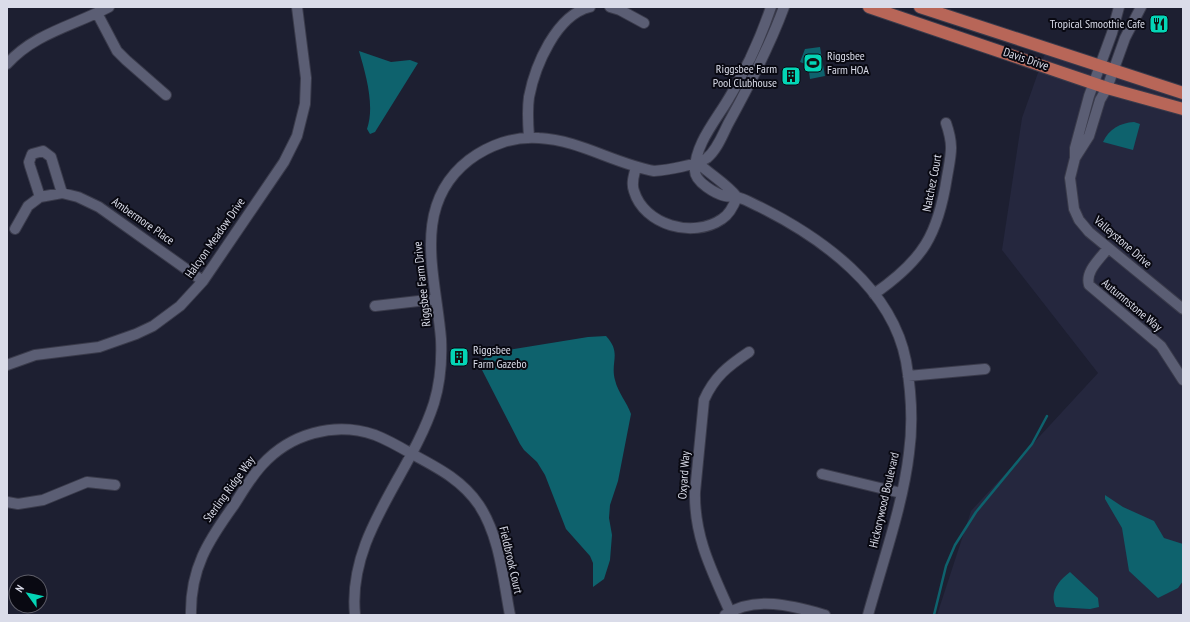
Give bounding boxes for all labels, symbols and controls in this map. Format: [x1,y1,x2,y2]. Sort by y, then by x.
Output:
restaurant icon: Tropical Smoothie Cafe [1148,13,1170,35]
place label: Tropical Smoothie Cafe [1050,16,1145,31]
street label: Davis Drive [1002,44,1051,73]
place label: Riggsbee Farm HOA [827,48,869,77]
sports icon: Riggsbee Farm HOA [802,52,824,74]
place label: Riggsbee Farm Pool Clubhouse [713,61,777,90]
building icon: Riggsbee Farm Pool Clubhouse [780,65,802,87]
street label: Natchez Court [919,152,945,213]
street label: Ambermore Place [109,194,177,248]
street label: Halcyon Meadow Drive [181,195,248,281]
street label: Valleystone Drive [1091,212,1155,271]
street label: Riggsbee Farm Drive [410,241,433,327]
street label: Autumnstone Way [1099,275,1166,335]
place label: Riggsbee Farm Gazebo [473,342,527,371]
building icon: Riggsbee Farm Gazebo [448,346,470,368]
street label: Oxyard Way [674,450,693,500]
street label: Hickorywood Boulevard [865,451,902,549]
street label: Sterling Ridge Way [200,452,258,525]
street label: Fieldbrook Court [496,525,527,596]
north arrow [8,574,48,614]
text: N [12,582,27,595]

